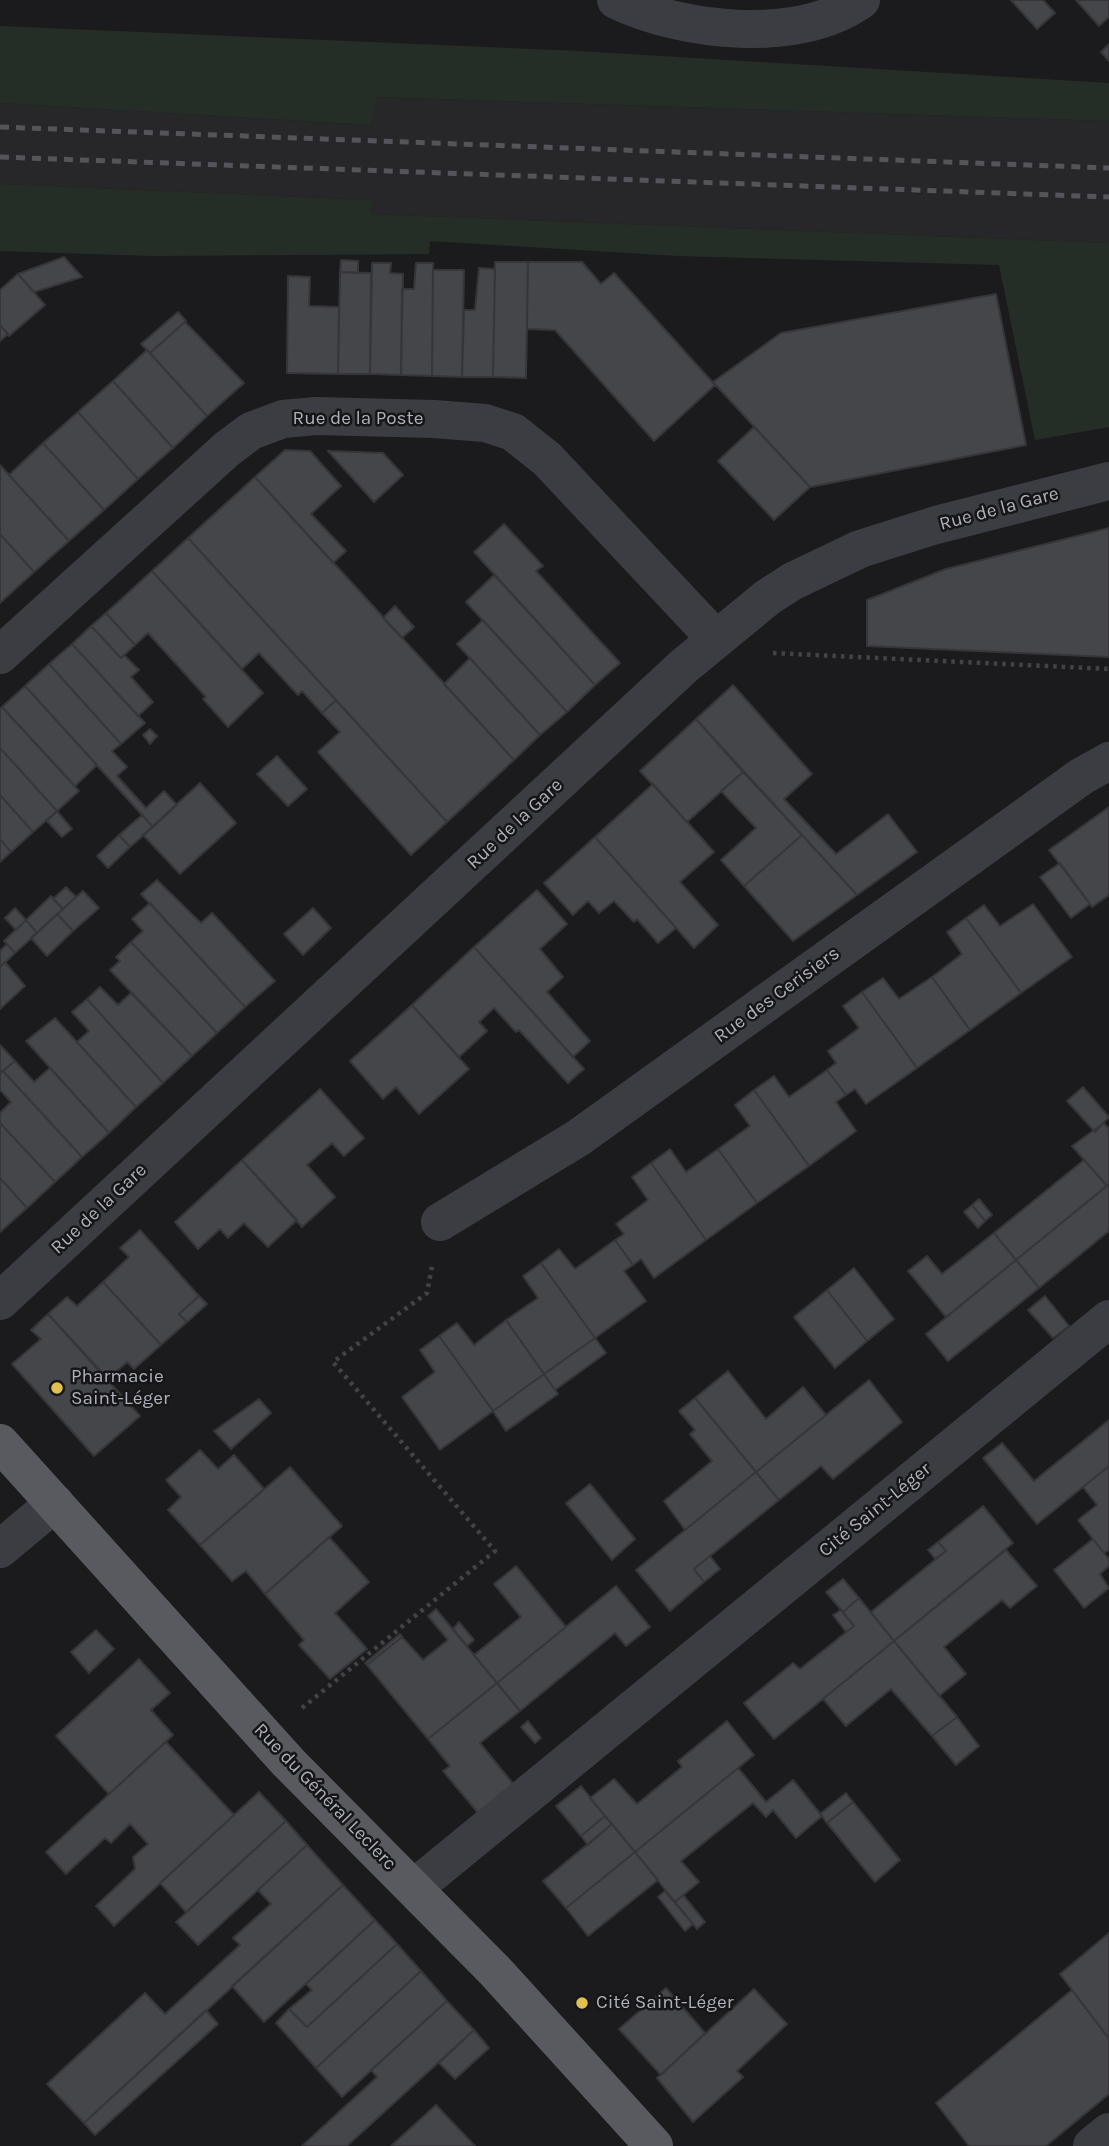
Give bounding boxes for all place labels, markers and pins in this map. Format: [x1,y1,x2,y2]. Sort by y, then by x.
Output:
place label: Pharmacie Saint-Léger [71,1366,170,1410]
marker: Pharmacie Saint-Léger [49,1380,65,1396]
place label: Cité Saint-Léger [596,1992,734,2014]
marker: Cité Saint-Léger [574,1995,590,2011]

